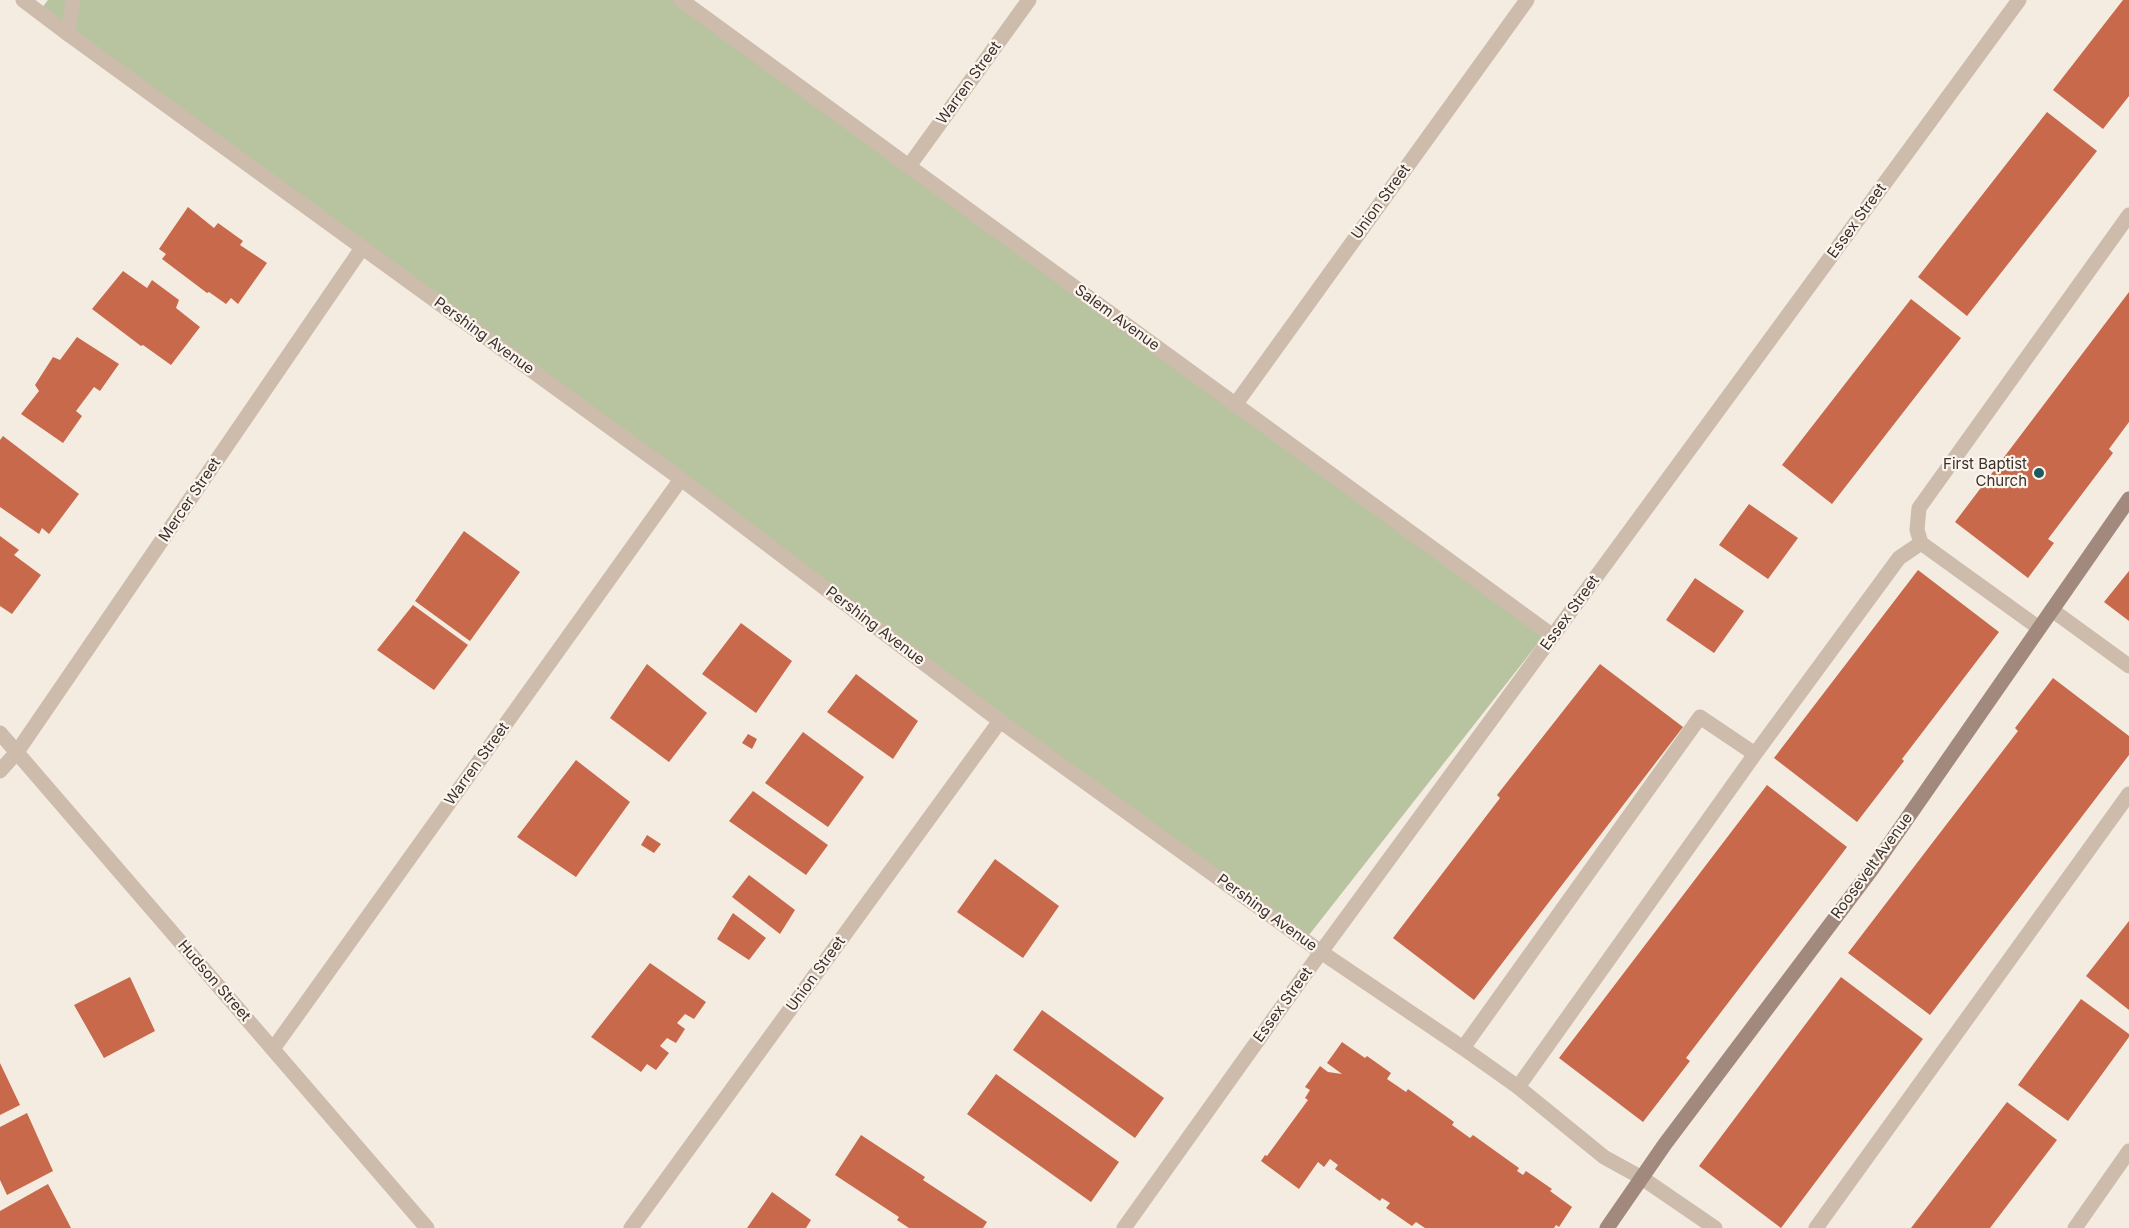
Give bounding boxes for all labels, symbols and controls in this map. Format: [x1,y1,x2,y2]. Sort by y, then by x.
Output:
street label: Warren Street [933,38,1005,128]
street label: Union Street [1348,161,1414,243]
street label: Essex Street [1824,180,1890,262]
street label: Salem Avenue [1071,281,1163,355]
street label: Pershing Avenue [430,294,538,378]
street label: Mercer Street [155,455,225,545]
place label: First Baptist Church [1943,455,2027,490]
marker: First Baptist Church [2032,466,2046,480]
street label: Essex Street [1537,572,1603,654]
street label: Pershing Avenue [822,583,928,669]
street label: Warren Street [441,719,513,809]
street label: Roosevelt Avenue [1828,810,1916,922]
street label: Pershing Avenue [1213,871,1321,955]
street label: Union Street [783,933,849,1015]
street label: Hudson Street [174,937,254,1025]
street label: Essex Street [1250,964,1316,1046]

